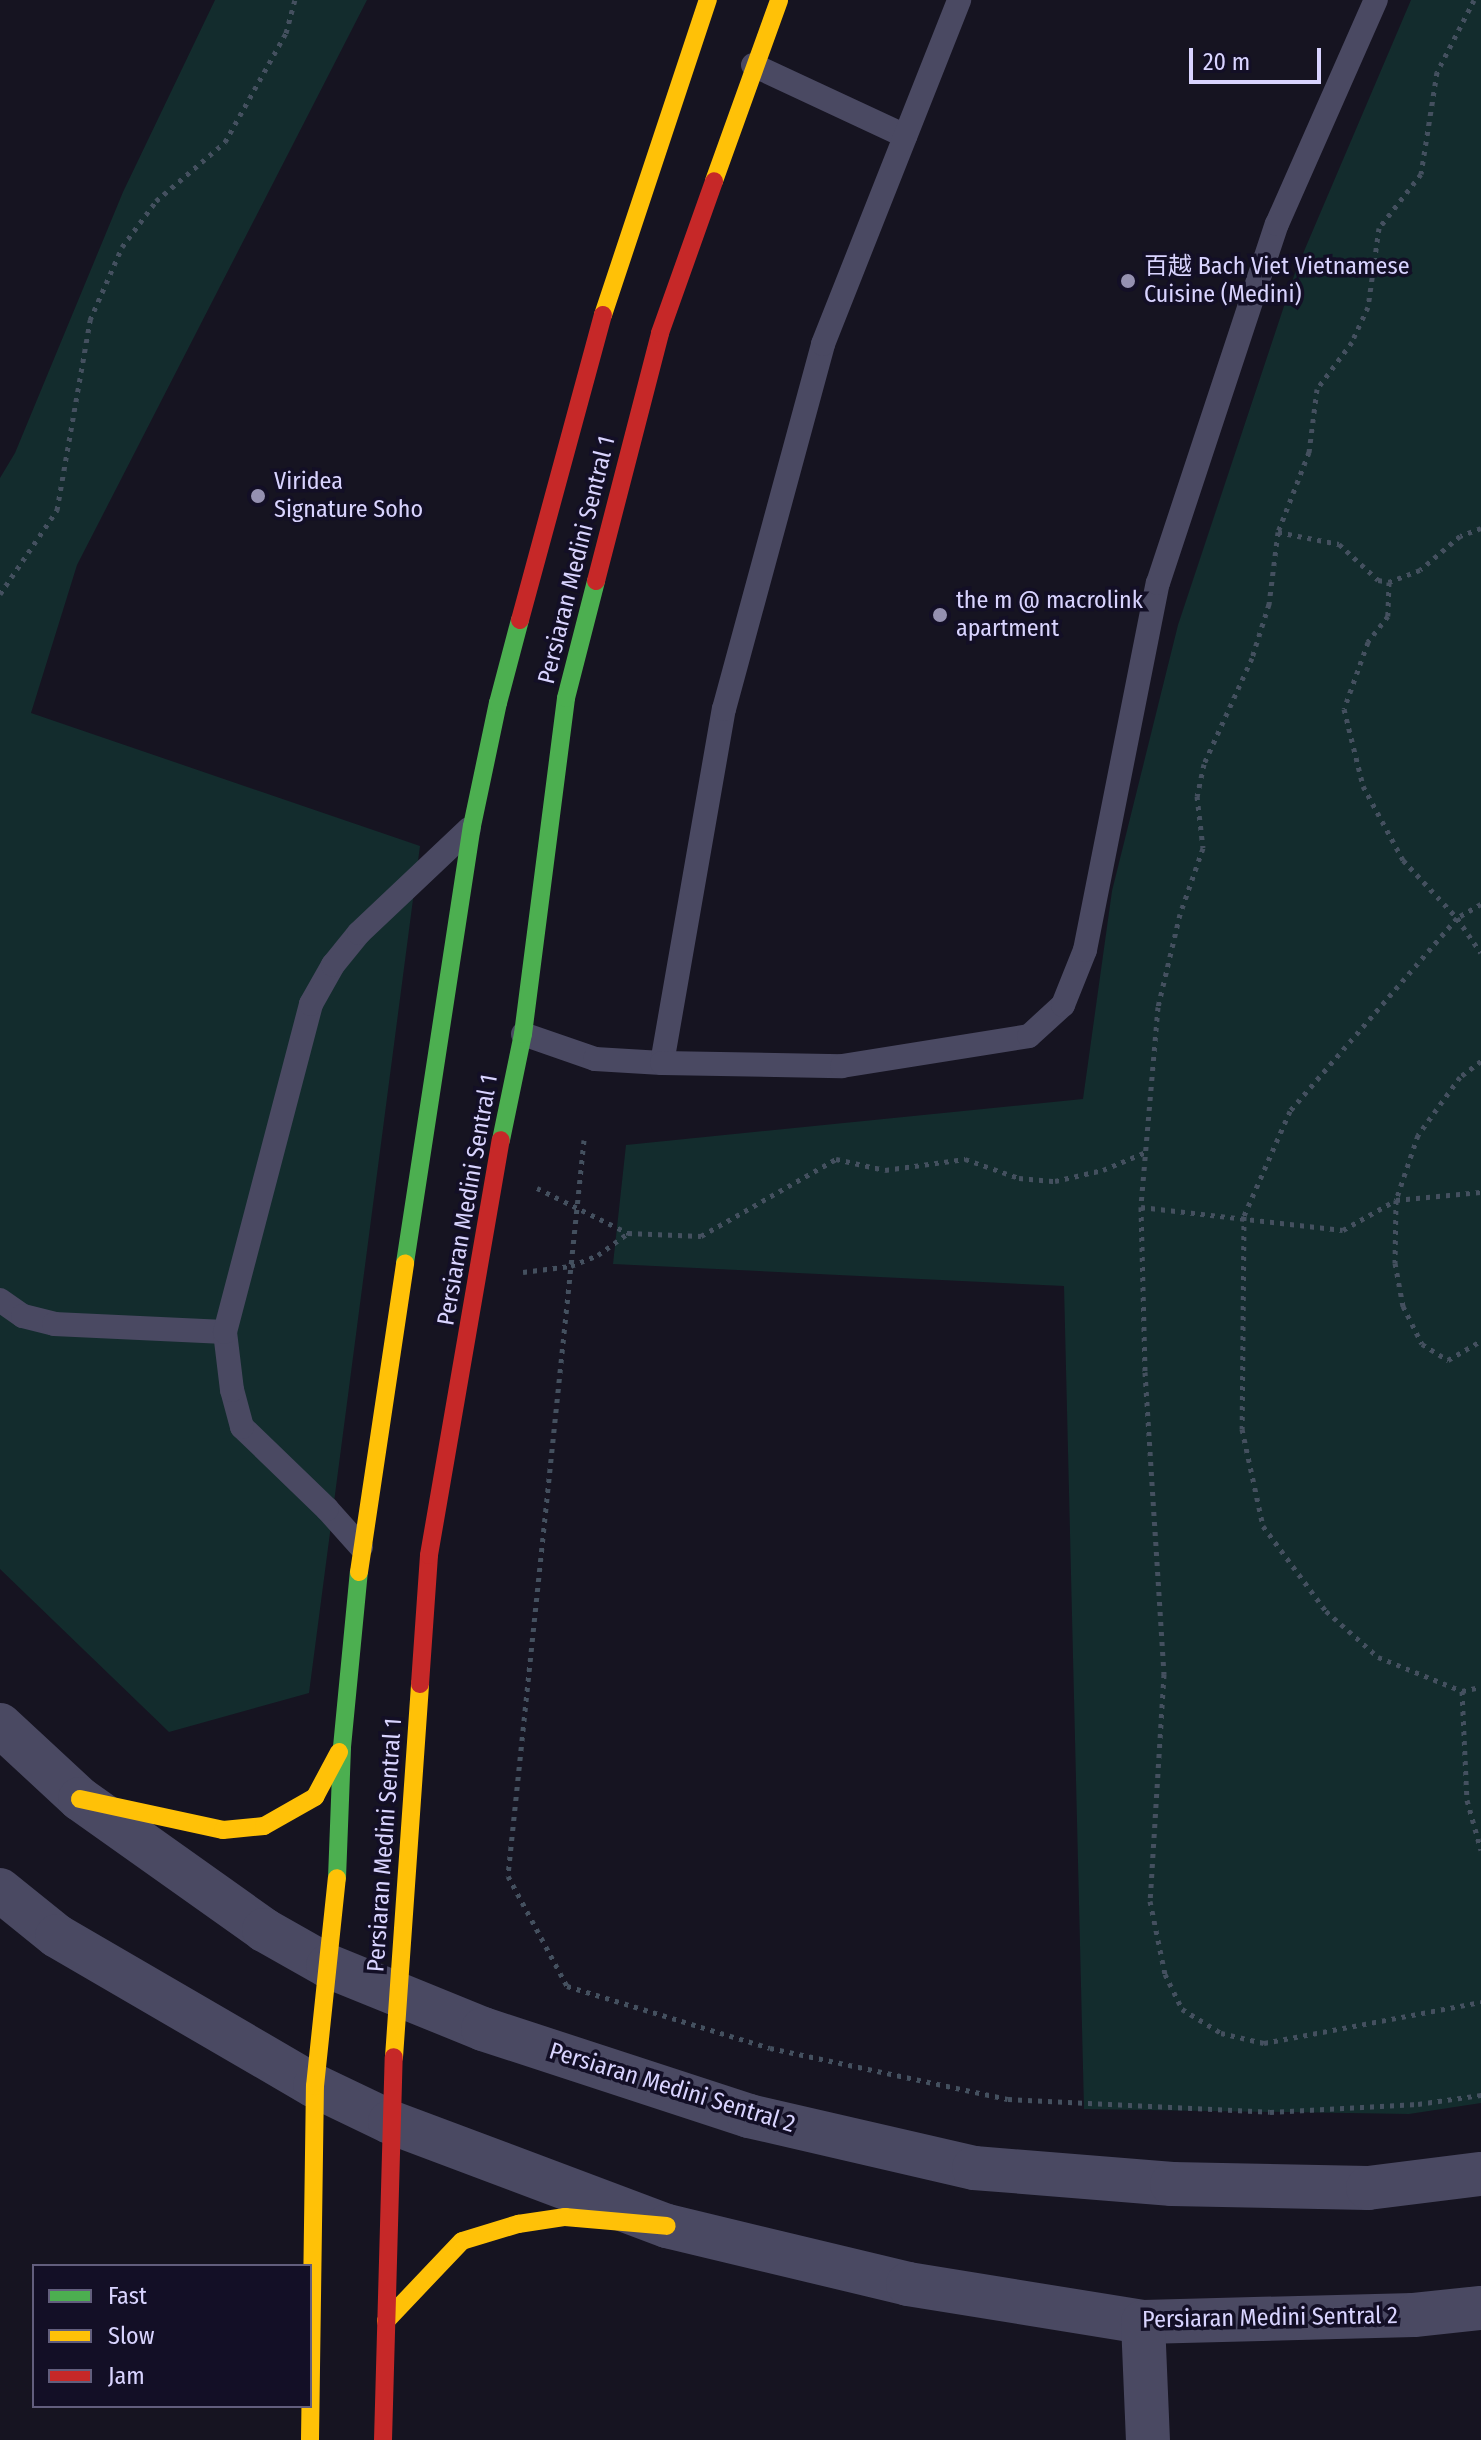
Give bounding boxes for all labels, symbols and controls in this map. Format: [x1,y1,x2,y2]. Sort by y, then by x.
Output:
scale bar [1193,32,1325,82]
text: 20 m [1203,48,1250,76]
place label: 百越 Bach Viet Vietnamese Cuisine (Medini) [1144,253,1409,309]
marker: 百越 Bach Viet Vietnamese Cuisine (Medini) [1119,272,1137,290]
street label: Persiaran Medini Sentral 1 [532,433,622,687]
place label: Viridea Signature Soho [274,468,423,524]
marker: Viridea Signature Soho [249,487,267,505]
place label: the m @ macrolink apartment [956,587,1143,643]
marker: the m @ macrolink apartment [931,606,949,624]
street label: Persiaran Medini Sentral 1 [432,1072,504,1328]
street label: Persiaran Medini Sentral 1 [362,1717,408,1973]
street label: Persiaran Medini Sentral 2 [546,2037,798,2139]
legend [32,2264,312,2408]
text: Fast [108,2282,147,2310]
street label: Persiaran Medini Sentral 2 [1142,2301,1398,2335]
text: Slow [108,2322,154,2350]
text: Jam [108,2362,145,2390]

